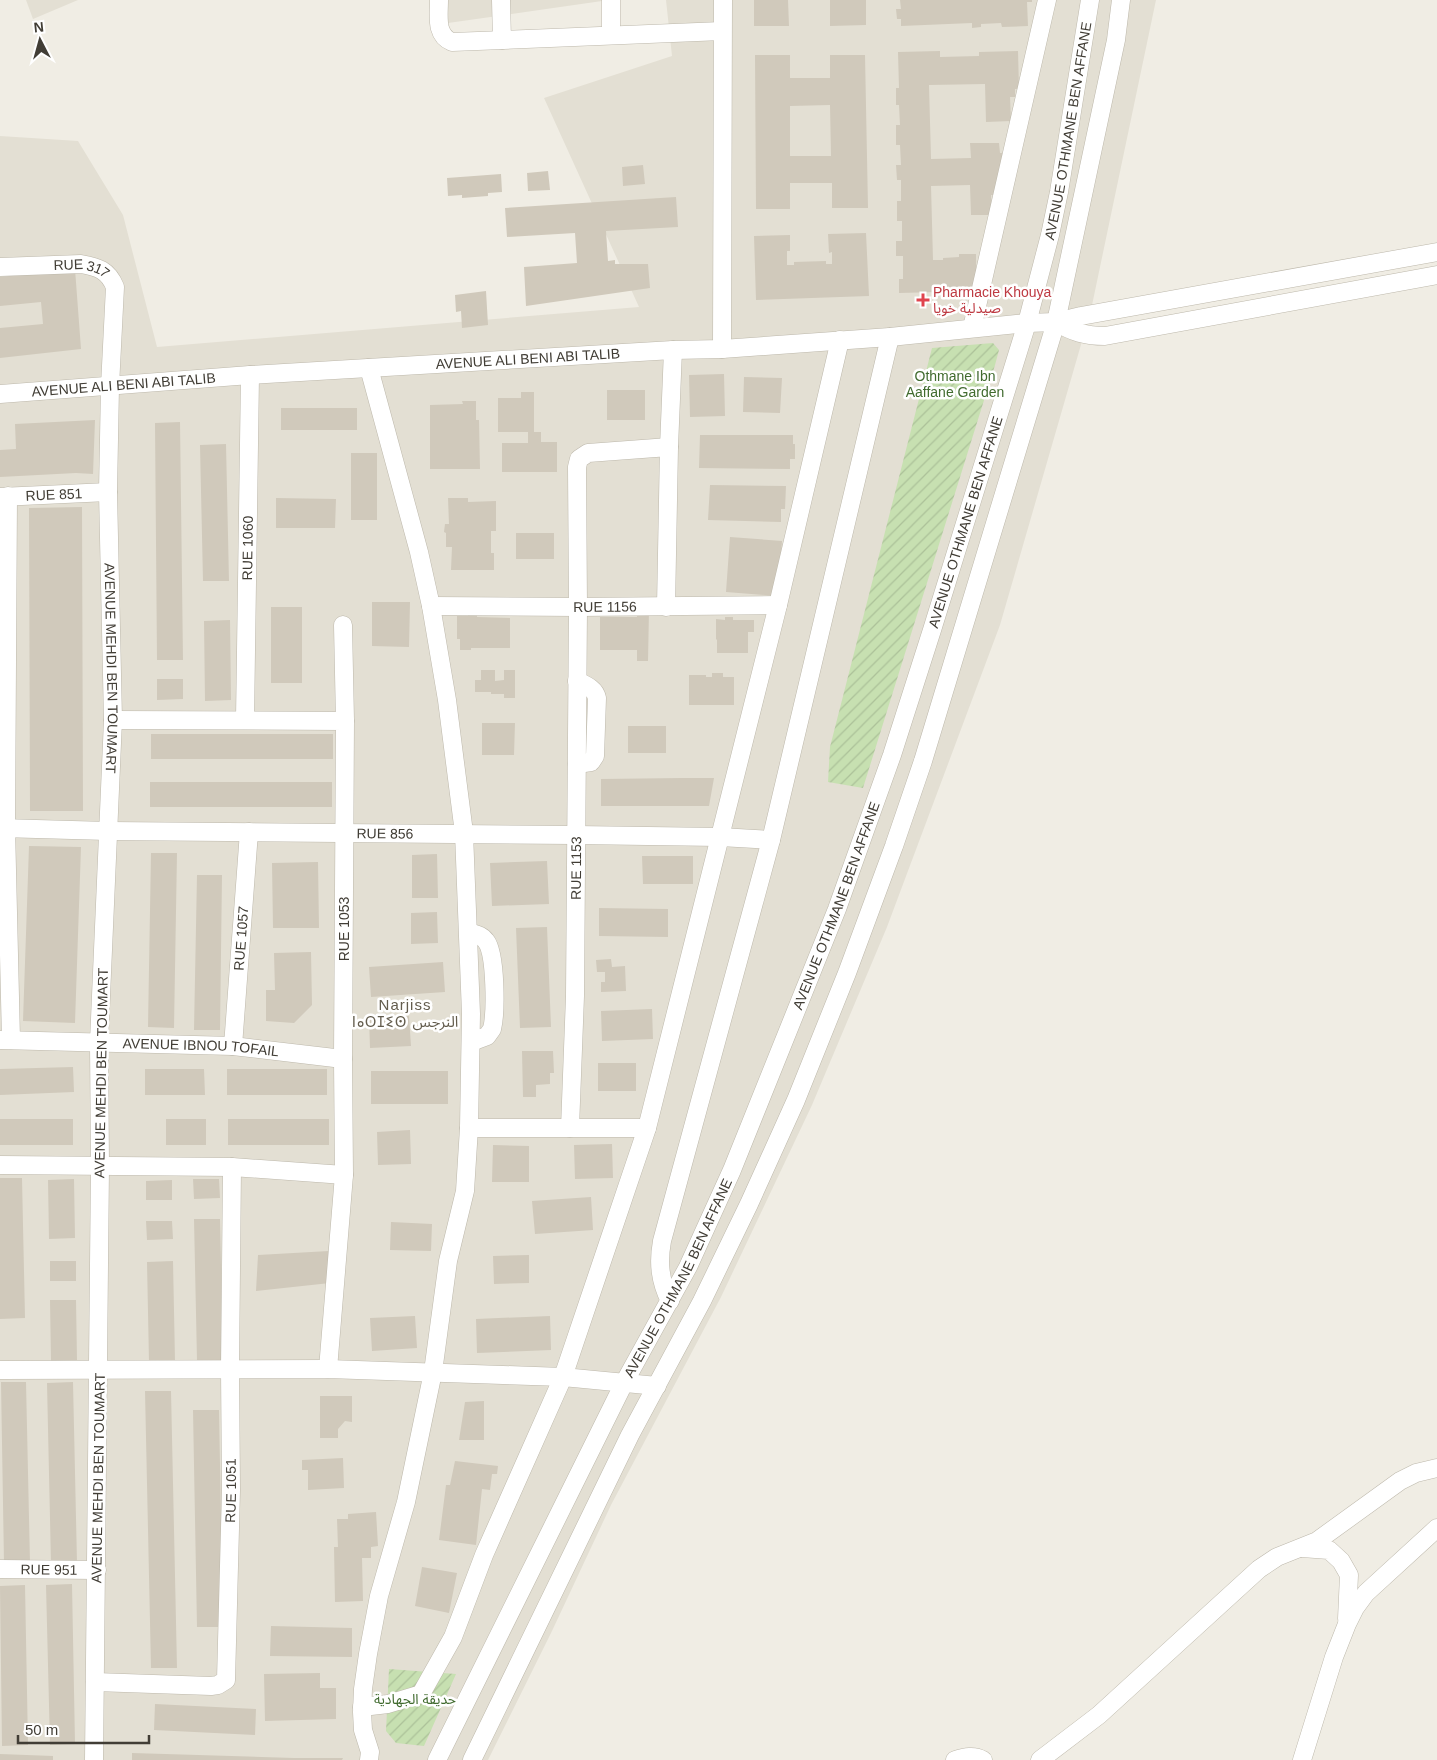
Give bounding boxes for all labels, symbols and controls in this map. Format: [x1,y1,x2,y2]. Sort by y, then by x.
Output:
north arrow [15,15,65,65]
text: N [33,19,45,36]
street label: AVENUE OTHMANE BEN AFFANE [1041,21,1094,242]
street label: RUE 317 [53,256,113,281]
place label: Pharmacie Khouya صيدلية خويا [933,284,1052,317]
marker: Pharmacie Khouya صيدلية خويا [917,294,929,306]
street label: AVENUE ALI BENI ABI TALIB [435,345,620,372]
park label: Othmane Ibn Aaffane Garden [906,368,1004,400]
street label: AVENUE ALI BENI ABI TALIB [31,370,216,400]
street label: AVENUE OTHMANE BEN AFFANE [925,414,1006,630]
street label: RUE 851 [25,485,83,504]
street label: RUE 1060 [239,515,256,580]
street label: AVENUE MEHDI BEN TOUMART [102,563,121,774]
street label: RUE 1156 [573,598,637,615]
street label: AVENUE OTHMANE BEN AFFANE [789,800,883,1012]
street label: RUE 856 [356,825,414,842]
street label: RUE 1153 [568,836,584,900]
street label: RUE 1053 [336,896,352,961]
street label: RUE 1057 [231,905,251,971]
street label: AVENUE MEHDI BEN TOUMART [91,967,111,1178]
district label: Narjiss ⵏⴰⵔⵊⵉⵙ النرجس [352,996,458,1031]
street label: AVENUE IBNOU TOFAIL [122,1035,280,1059]
street label: AVENUE OTHMANE BEN AFFANE [621,1176,735,1380]
street label: AVENUE MEHDI BEN TOUMART [88,1372,108,1583]
street label: RUE 1051 [222,1458,239,1523]
street label: RUE 951 [20,1561,78,1578]
park label: حديقة الجهادية [374,1691,456,1708]
scale bar [18,1712,149,1744]
text: 50 m [25,1721,58,1738]

